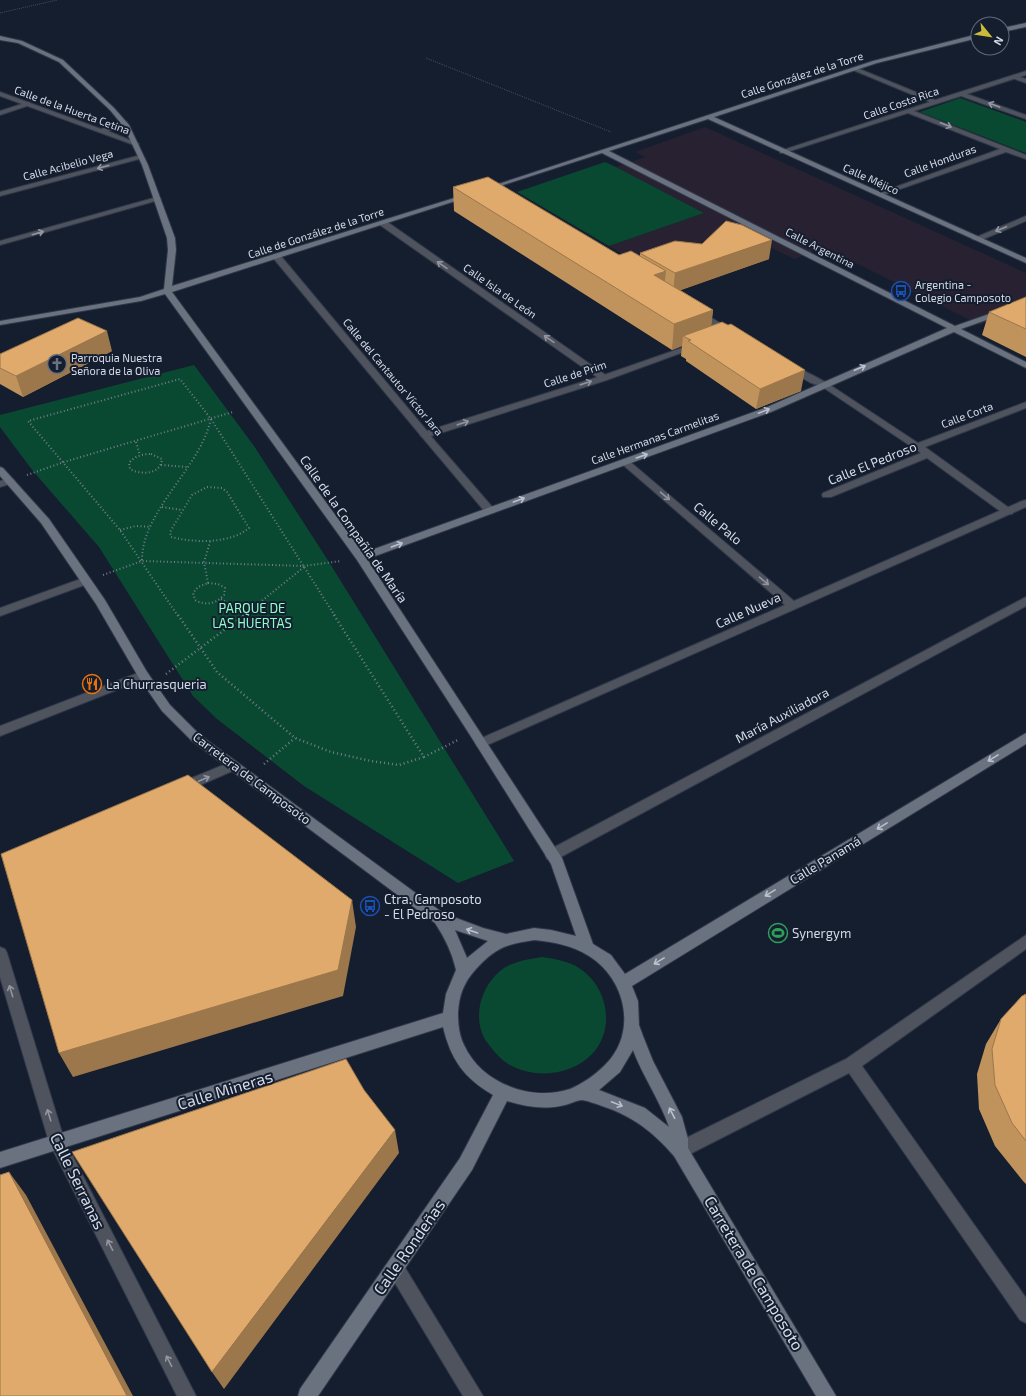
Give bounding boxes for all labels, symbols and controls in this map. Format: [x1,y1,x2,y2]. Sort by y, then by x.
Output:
north arrow [970,16,1010,56]
text: N [991,35,1007,48]
street label: Calle González de la Torre [739,49,865,100]
street label: Calle de la Huerta Cetina [13,83,132,136]
street label: Calle Costa Rica [861,84,940,122]
one-way arrow [988,101,1000,109]
one-way arrow [939,122,951,130]
street label: Calle Honduras [902,141,978,180]
street label: Calle Acibelio Vega [21,146,114,183]
street label: Calle Méjico [841,160,901,198]
one-way arrow [97,164,110,171]
street label: Calle de González de la Torre [246,204,386,261]
street label: Calle Argentina [783,225,857,271]
one-way arrow [996,225,1008,233]
one-way arrow [31,229,44,236]
one-way arrow [437,261,448,269]
street label: Calle Isla de León [461,261,539,321]
place label: Argentina - Colegio Camposoto [915,278,1011,304]
bus stop icon: Argentina - Colegio Camposoto [890,280,912,302]
street label: Calle del Cantautor Víctor Jara [341,316,446,438]
one-way arrow [544,335,555,343]
place label: Parroquia Nuestra Señora de la Oliva [71,351,162,377]
church icon: Parroquia Nuestra Señora de la Oliva [46,353,68,375]
street label: Calle de Prim [542,357,608,390]
one-way arrow [854,364,866,372]
one-way arrow [580,379,593,386]
street label: Calle Corta [939,399,995,430]
one-way arrow [757,407,769,415]
street label: Calle Hermanas Carmelitas [589,408,721,467]
one-way arrow [456,419,469,426]
street label: Calle El Pedroso [825,438,919,488]
street label: Calle de la Compañía de María [297,452,411,606]
one-way arrow [635,452,648,459]
one-way arrow [660,492,670,501]
one-way arrow [513,496,525,504]
street label: Calle Palo [691,498,745,548]
one-way arrow [391,541,404,548]
one-way arrow [759,576,769,585]
street label: Calle Nueva [713,589,783,631]
park label: PARQUE DE LAS HUERTAS [212,600,292,631]
restaurant icon: La Churrasqueria [81,673,103,695]
place label: La Churrasqueria [106,676,207,692]
street label: María Auxiliadora [732,684,832,746]
street label: Carretera de Camposoto [190,728,314,828]
one-way arrow [987,755,999,763]
one-way arrow [197,774,209,782]
one-way arrow [877,822,888,830]
street label: Calle Panamá [787,833,863,887]
one-way arrow [764,890,776,898]
place label: Ctra. Camposoto - El Pedroso [384,891,482,922]
bus stop icon: Ctra. Camposoto - El Pedroso [359,895,381,917]
sports icon: Synergym [767,922,789,944]
place label: Synergym [792,925,851,941]
one-way arrow [467,926,479,934]
one-way arrow [654,957,665,965]
one-way arrow [7,985,14,998]
street label: Calle Mineras [175,1066,275,1113]
one-way arrow [610,1101,622,1109]
one-way arrow [667,1108,675,1120]
one-way arrow [45,1109,52,1122]
street label: Calle Serranas [47,1129,110,1232]
street label: Carretera de Camposoto [701,1192,808,1353]
street label: Calle Rondeñas [369,1196,448,1298]
one-way arrow [105,1240,113,1252]
one-way arrow [165,1356,172,1368]

